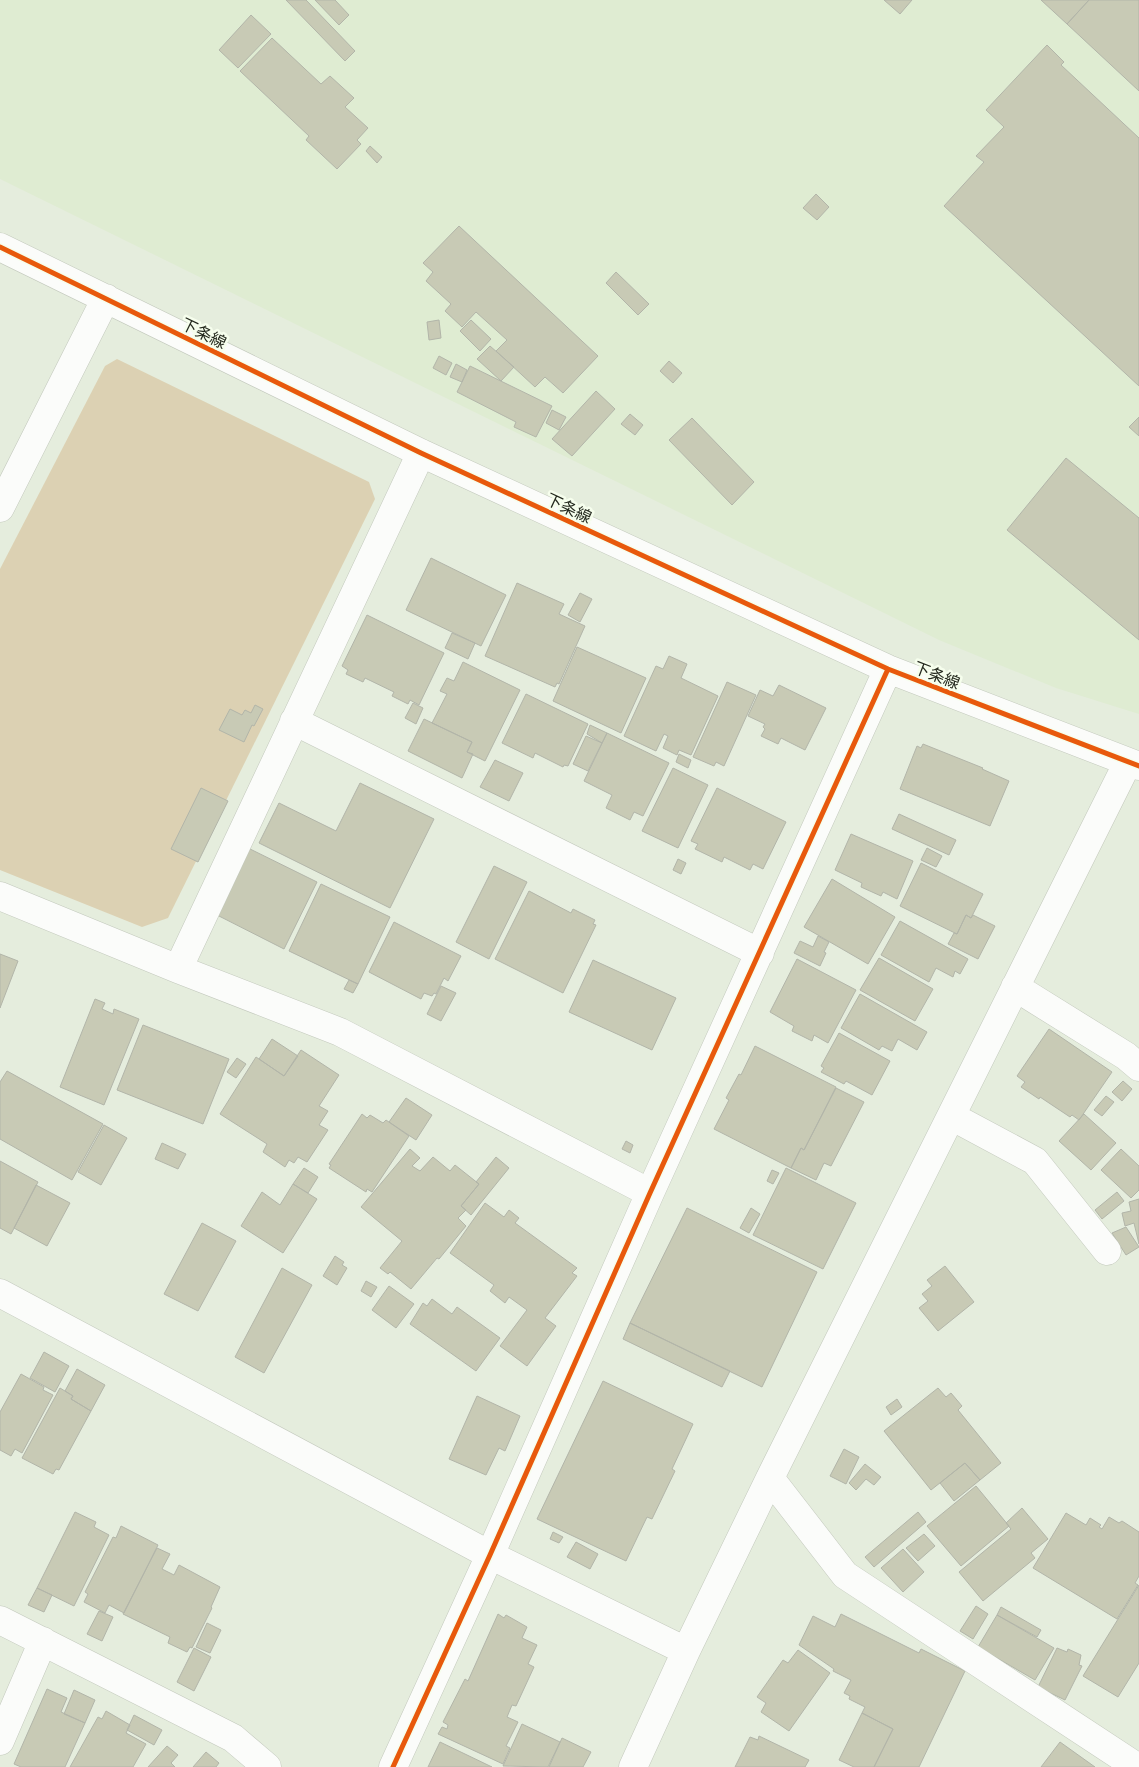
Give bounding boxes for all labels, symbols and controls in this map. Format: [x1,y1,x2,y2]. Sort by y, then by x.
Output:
street label: 下条線 [178,313,230,353]
street label: 下条線 [543,489,595,527]
street label: 下条線 [911,657,963,693]

